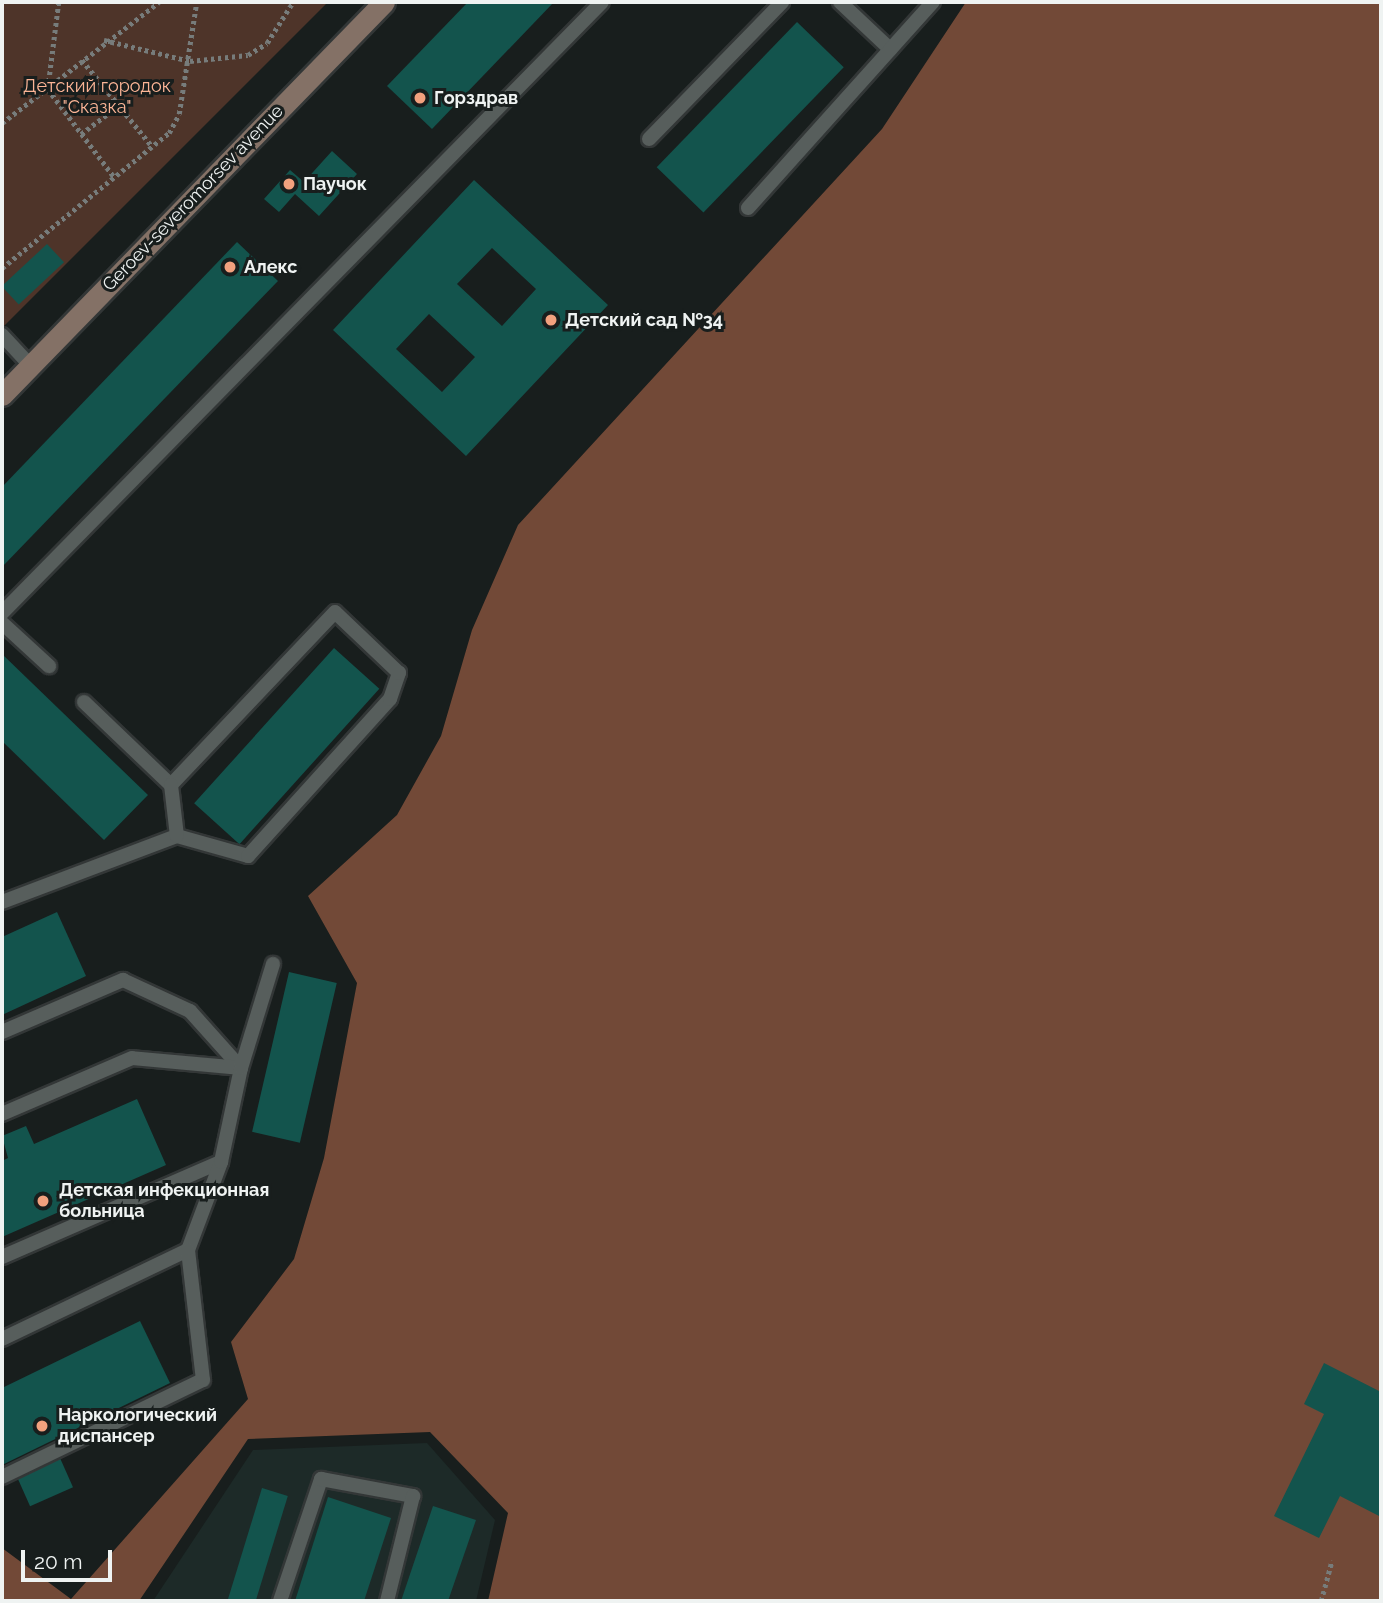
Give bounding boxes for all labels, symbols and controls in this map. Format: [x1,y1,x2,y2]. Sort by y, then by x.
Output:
park label: Детский городок "Сказка" [23,76,171,119]
place label: Горздрав [434,87,518,109]
marker: Горздрав [412,90,428,106]
street label: Geroev-severomorsev avenue [98,100,288,296]
place label: Паучок [303,173,367,195]
marker: Паучок [281,176,297,192]
place label: Алекс [244,256,298,278]
marker: Алекс [222,259,238,275]
place label: Детский сад №34 [565,309,723,331]
marker: Детский сад №34 [543,312,559,328]
place label: Детская инфекционная больница [59,1180,269,1222]
marker: Детская инфекционная больница [33,1191,53,1211]
place label: Наркологический диспансер [58,1405,217,1448]
marker: Наркологический диспансер [32,1416,52,1436]
scale bar [24,1536,116,1580]
text: 20 m [34,1549,82,1574]

